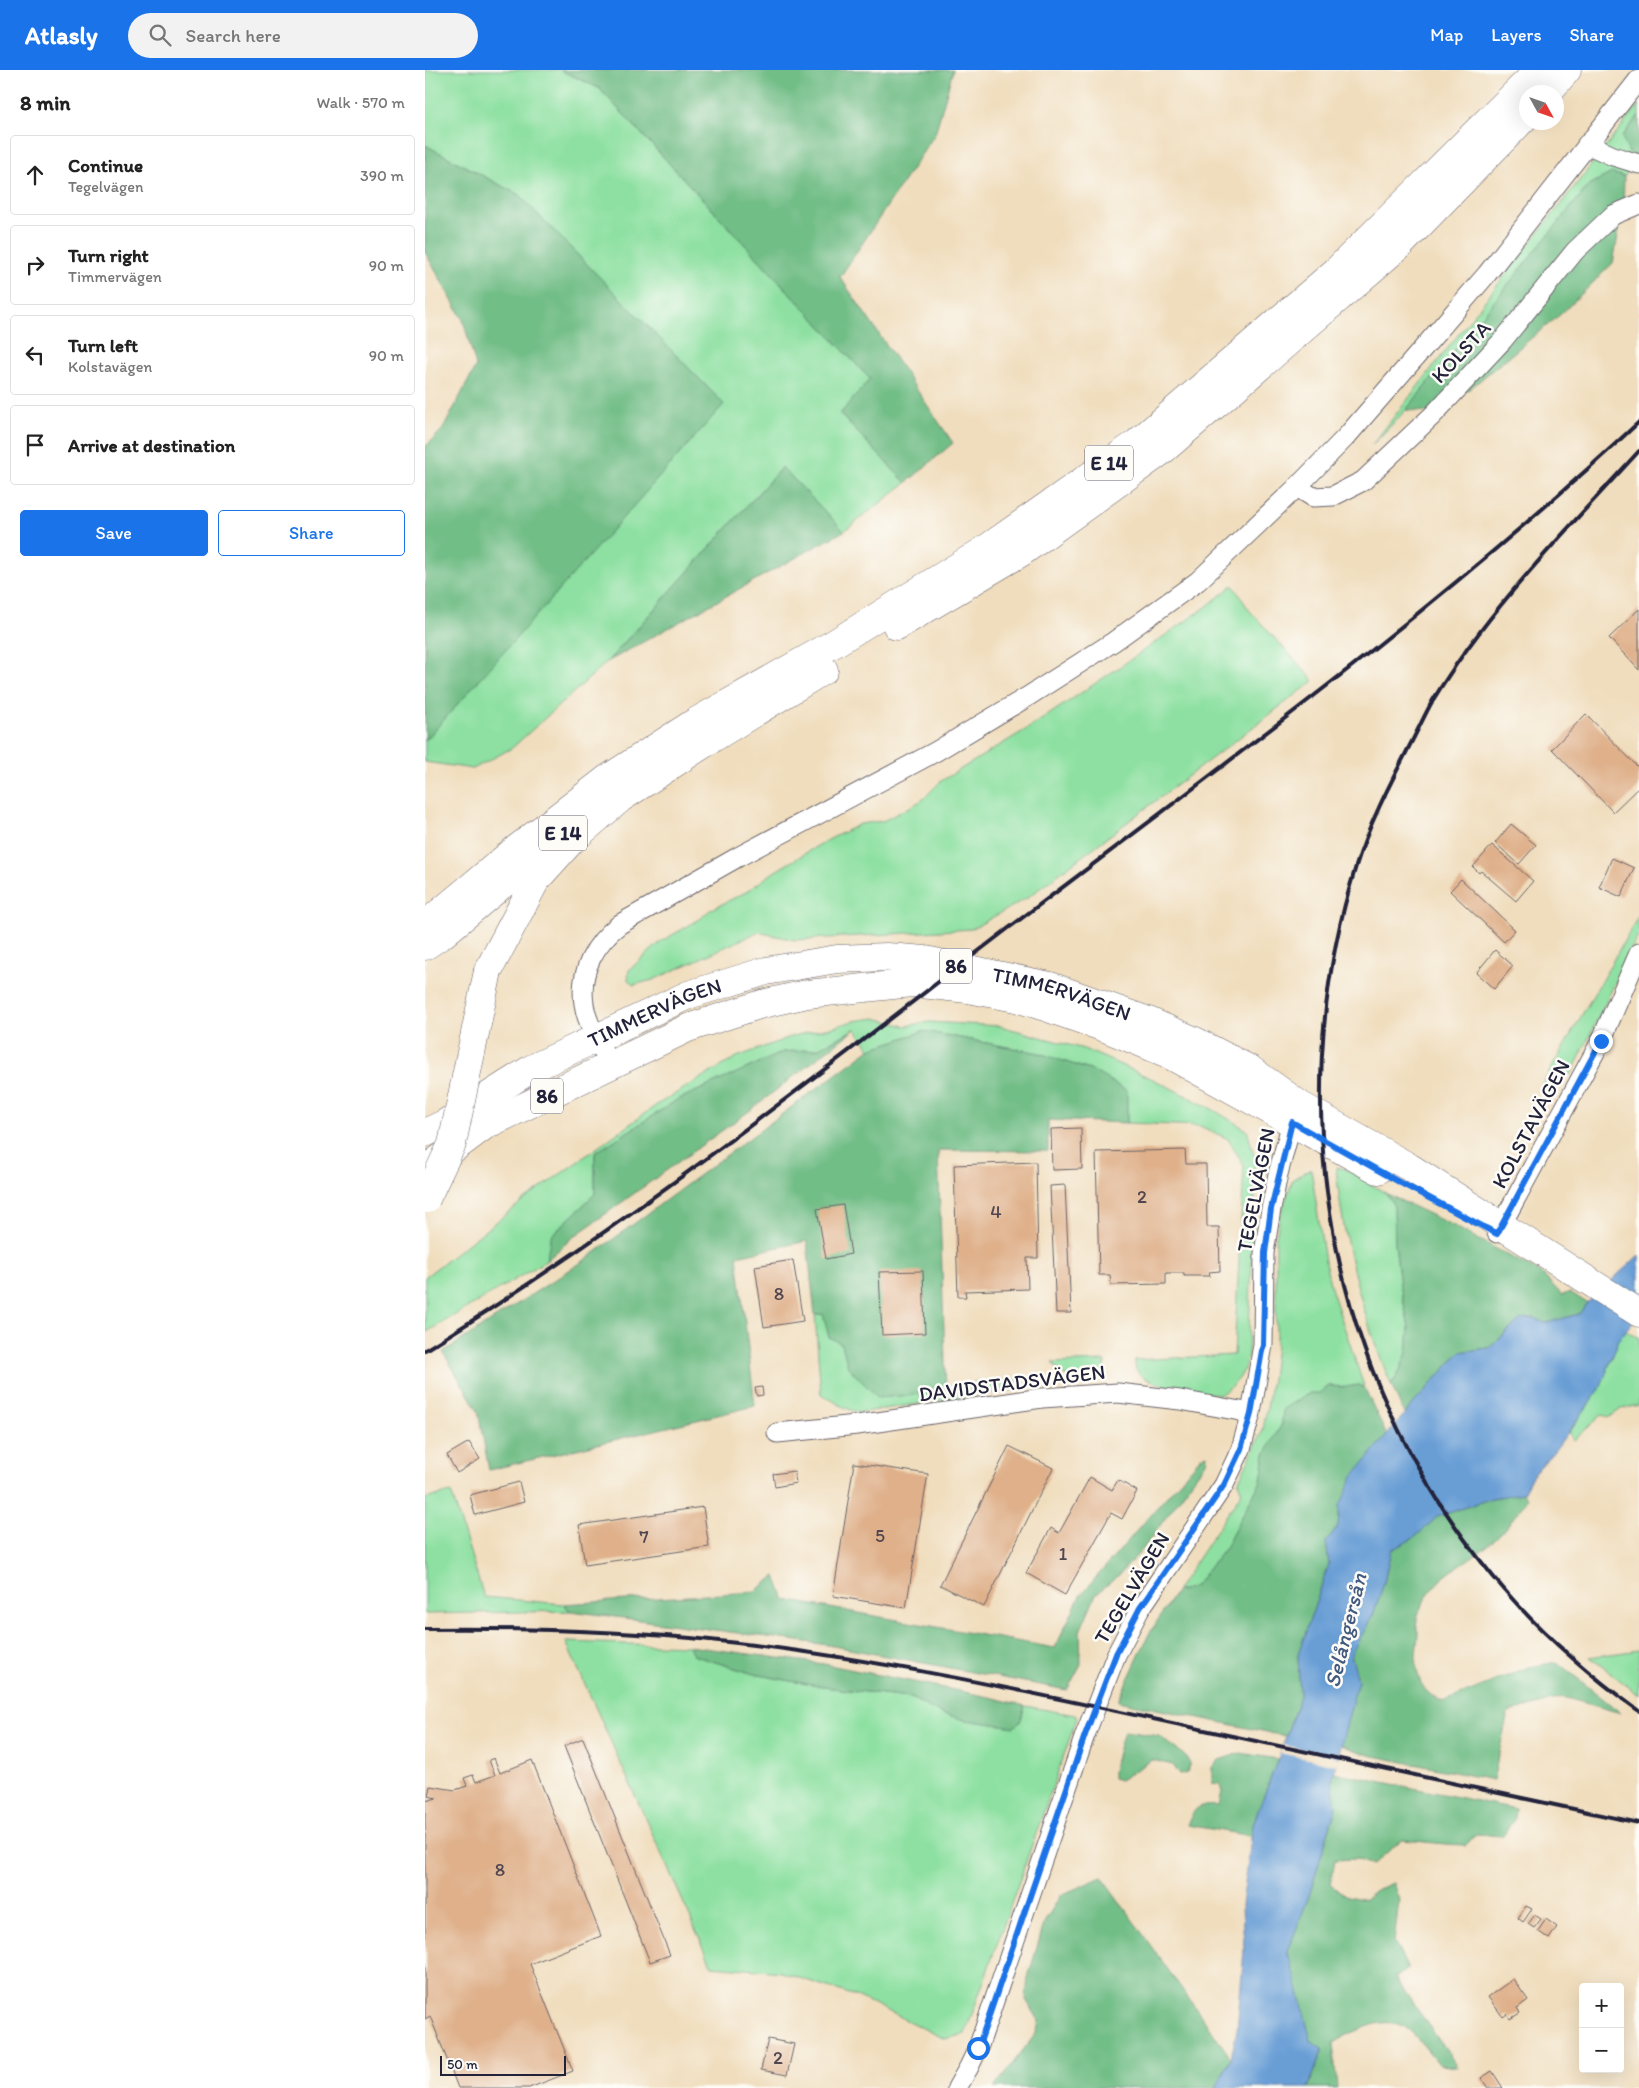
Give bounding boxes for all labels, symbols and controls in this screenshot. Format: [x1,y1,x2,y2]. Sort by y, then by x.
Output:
search box [128,13,478,58]
text: Atlasly [25,21,98,50]
icon: search [146,21,174,49]
text: Search here [186,24,281,47]
text: Map [1430,24,1463,46]
text: Layers [1491,24,1541,46]
text: Share [1569,24,1614,46]
north arrow [1519,85,1564,130]
text: 8 min [20,90,70,115]
text: Walk · 570 m [317,93,405,112]
text: Continue [68,154,143,177]
icon: ahead [21,161,49,189]
text: 390 m [360,166,404,185]
text: Tegelvägen [68,177,144,196]
text: Turn right [68,244,149,267]
icon: right [21,251,49,279]
text: 90 m [369,256,404,275]
text: Timmervägen [68,267,162,286]
street label: KOLSTA [1426,315,1496,388]
text: Turn left [68,334,138,357]
icon: left [21,341,49,369]
text: 90 m [369,346,404,365]
text: Kolstavägen [68,357,152,376]
icon: arrive [21,431,49,459]
text: Arrive at destination [68,434,235,457]
road number: E 14 [1085,446,1133,480]
button: Save [20,510,208,556]
button: Share [218,510,405,556]
road number: E 14 [539,816,587,850]
road number: 86 [940,948,972,984]
street label: TIMMERVÄGEN [990,961,1134,1026]
street label: TIMMERVÄGEN [584,972,724,1052]
route end [1590,1030,1613,1053]
street label: KOLSTAVÄGEN [1486,1055,1575,1192]
road number: 86 [531,1078,563,1114]
street label: TEGELVÄGEN [1231,1126,1280,1254]
house number: 2 [1137,1185,1147,1208]
house number: 4 [990,1200,1002,1223]
house number: 8 [774,1282,784,1305]
street label: DAVIDSTADSVÄGEN [917,1359,1107,1406]
house number: 5 [875,1524,885,1547]
house number: 7 [639,1525,649,1548]
street label: TEGELVÄGEN [1088,1527,1175,1648]
house number: 1 [1059,1542,1068,1565]
water label: Selångersån [1318,1570,1373,1690]
house number: 8 [495,1858,505,1881]
map controls [1579,1983,1624,2073]
button: + [1579,1983,1624,2028]
button: − [1579,2028,1624,2073]
route start [967,2037,990,2060]
house number: 2 [773,2046,783,2069]
scale bar [440,2053,566,2076]
text: 50 m [447,2056,478,2073]

